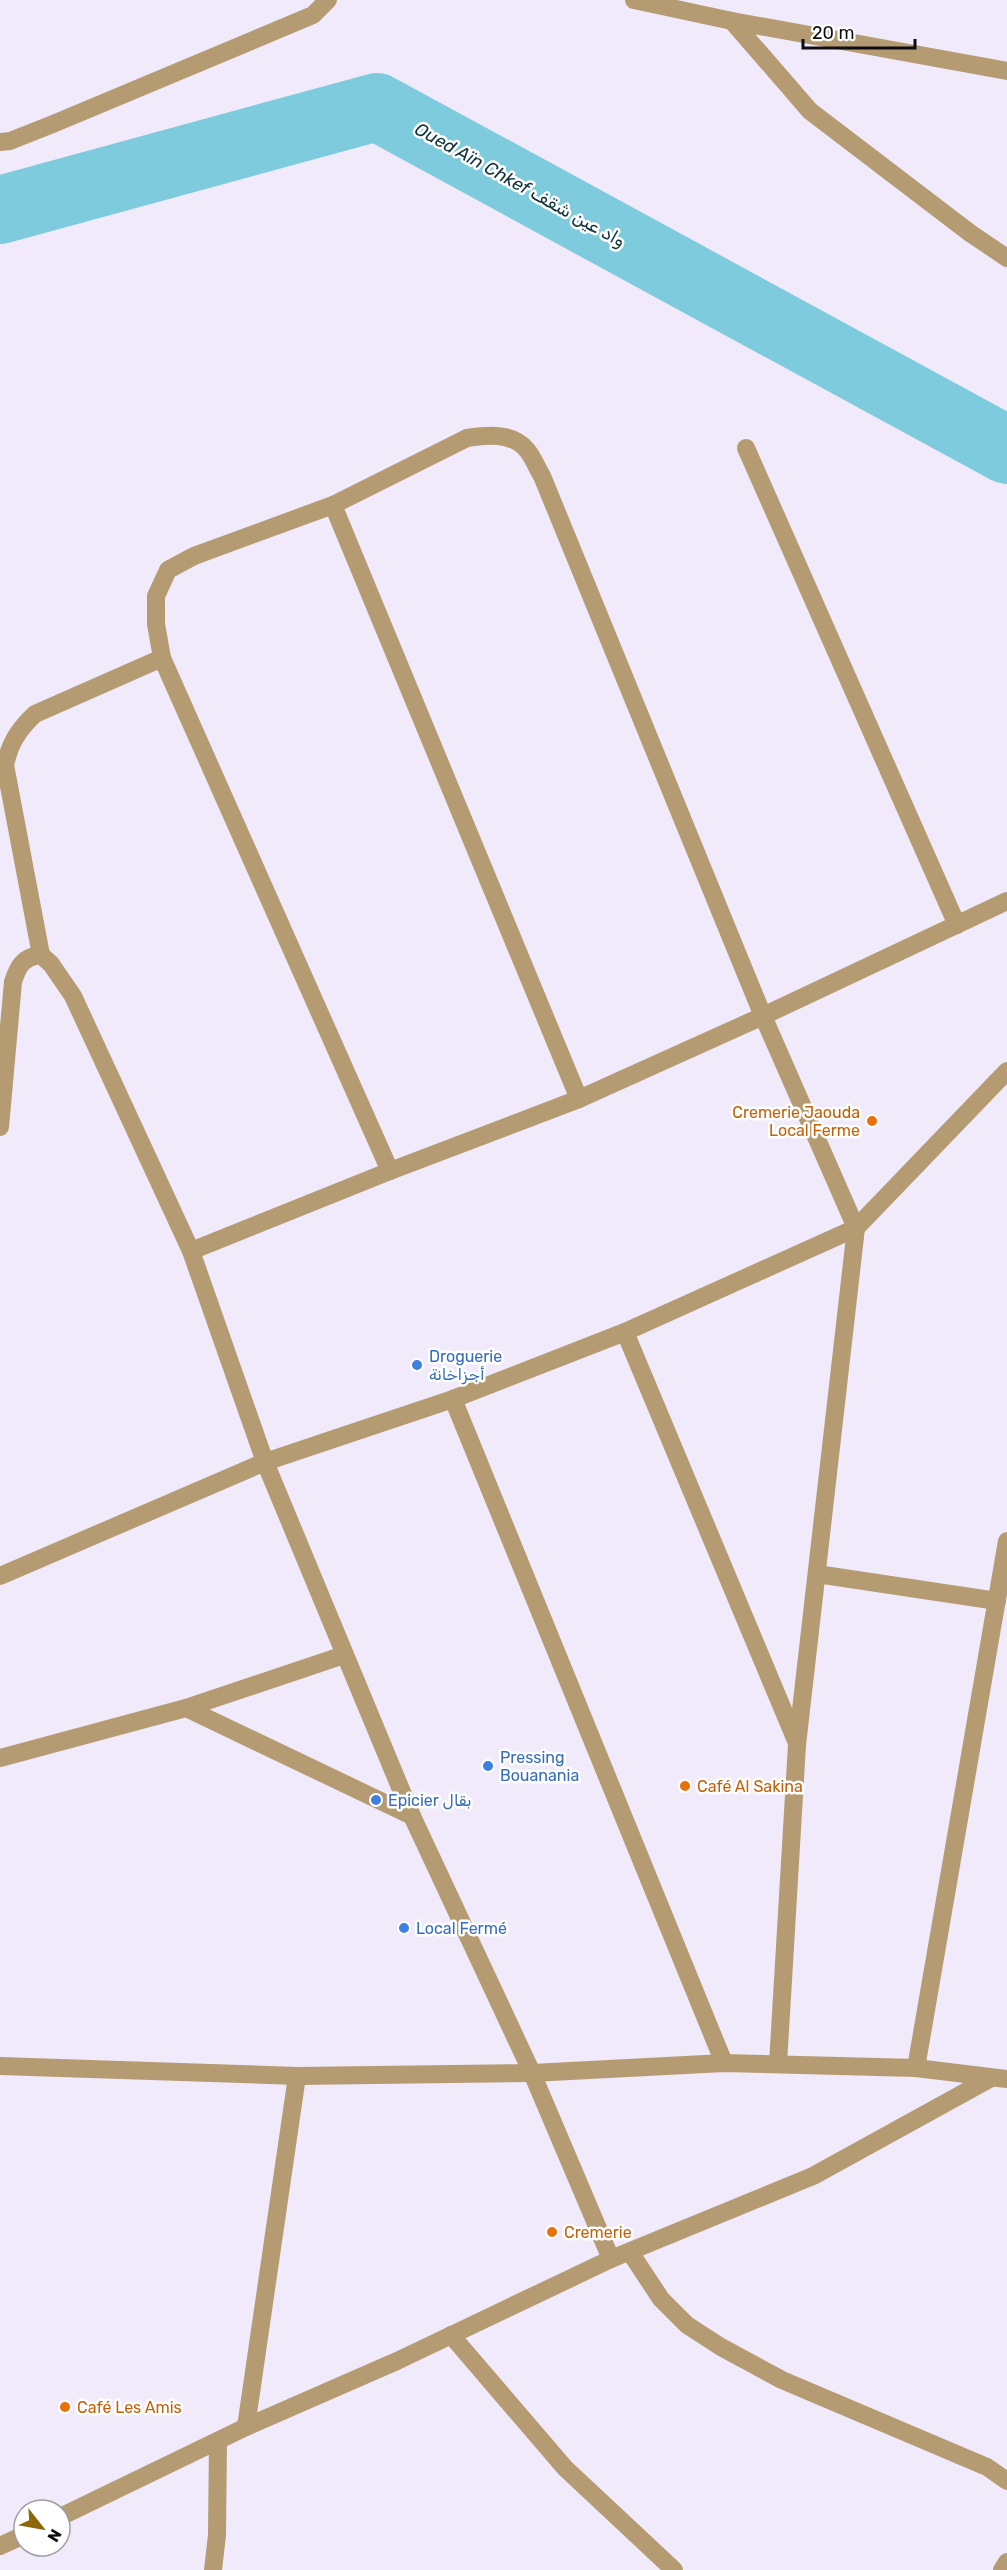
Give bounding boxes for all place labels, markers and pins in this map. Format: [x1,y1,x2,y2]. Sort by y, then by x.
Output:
place label: Cremerie Jaouda Local Ferme [732,1103,860,1140]
marker: Cremerie Jaouda Local Ferme [865,1114,879,1128]
place label: Droguerie أجزاخانة [429,1347,502,1385]
marker: Droguerie أجزاخانة [410,1358,424,1372]
place label: Pressing Bouanania [500,1748,579,1785]
marker: Pressing Bouanania [481,1759,495,1773]
place label: Café Al Sakina [697,1777,803,1796]
marker: Café Al Sakina [678,1779,692,1793]
place label: Epicier بقال [388,1791,471,1810]
marker: Epicier بقال [369,1793,383,1807]
place label: Local Fermé [416,1919,507,1938]
marker: Local Fermé [397,1921,411,1935]
place label: Cremerie [564,2223,632,2242]
marker: Cremerie [545,2225,559,2239]
place label: Café Les Amis [77,2398,182,2417]
marker: Café Les Amis [58,2400,72,2414]

